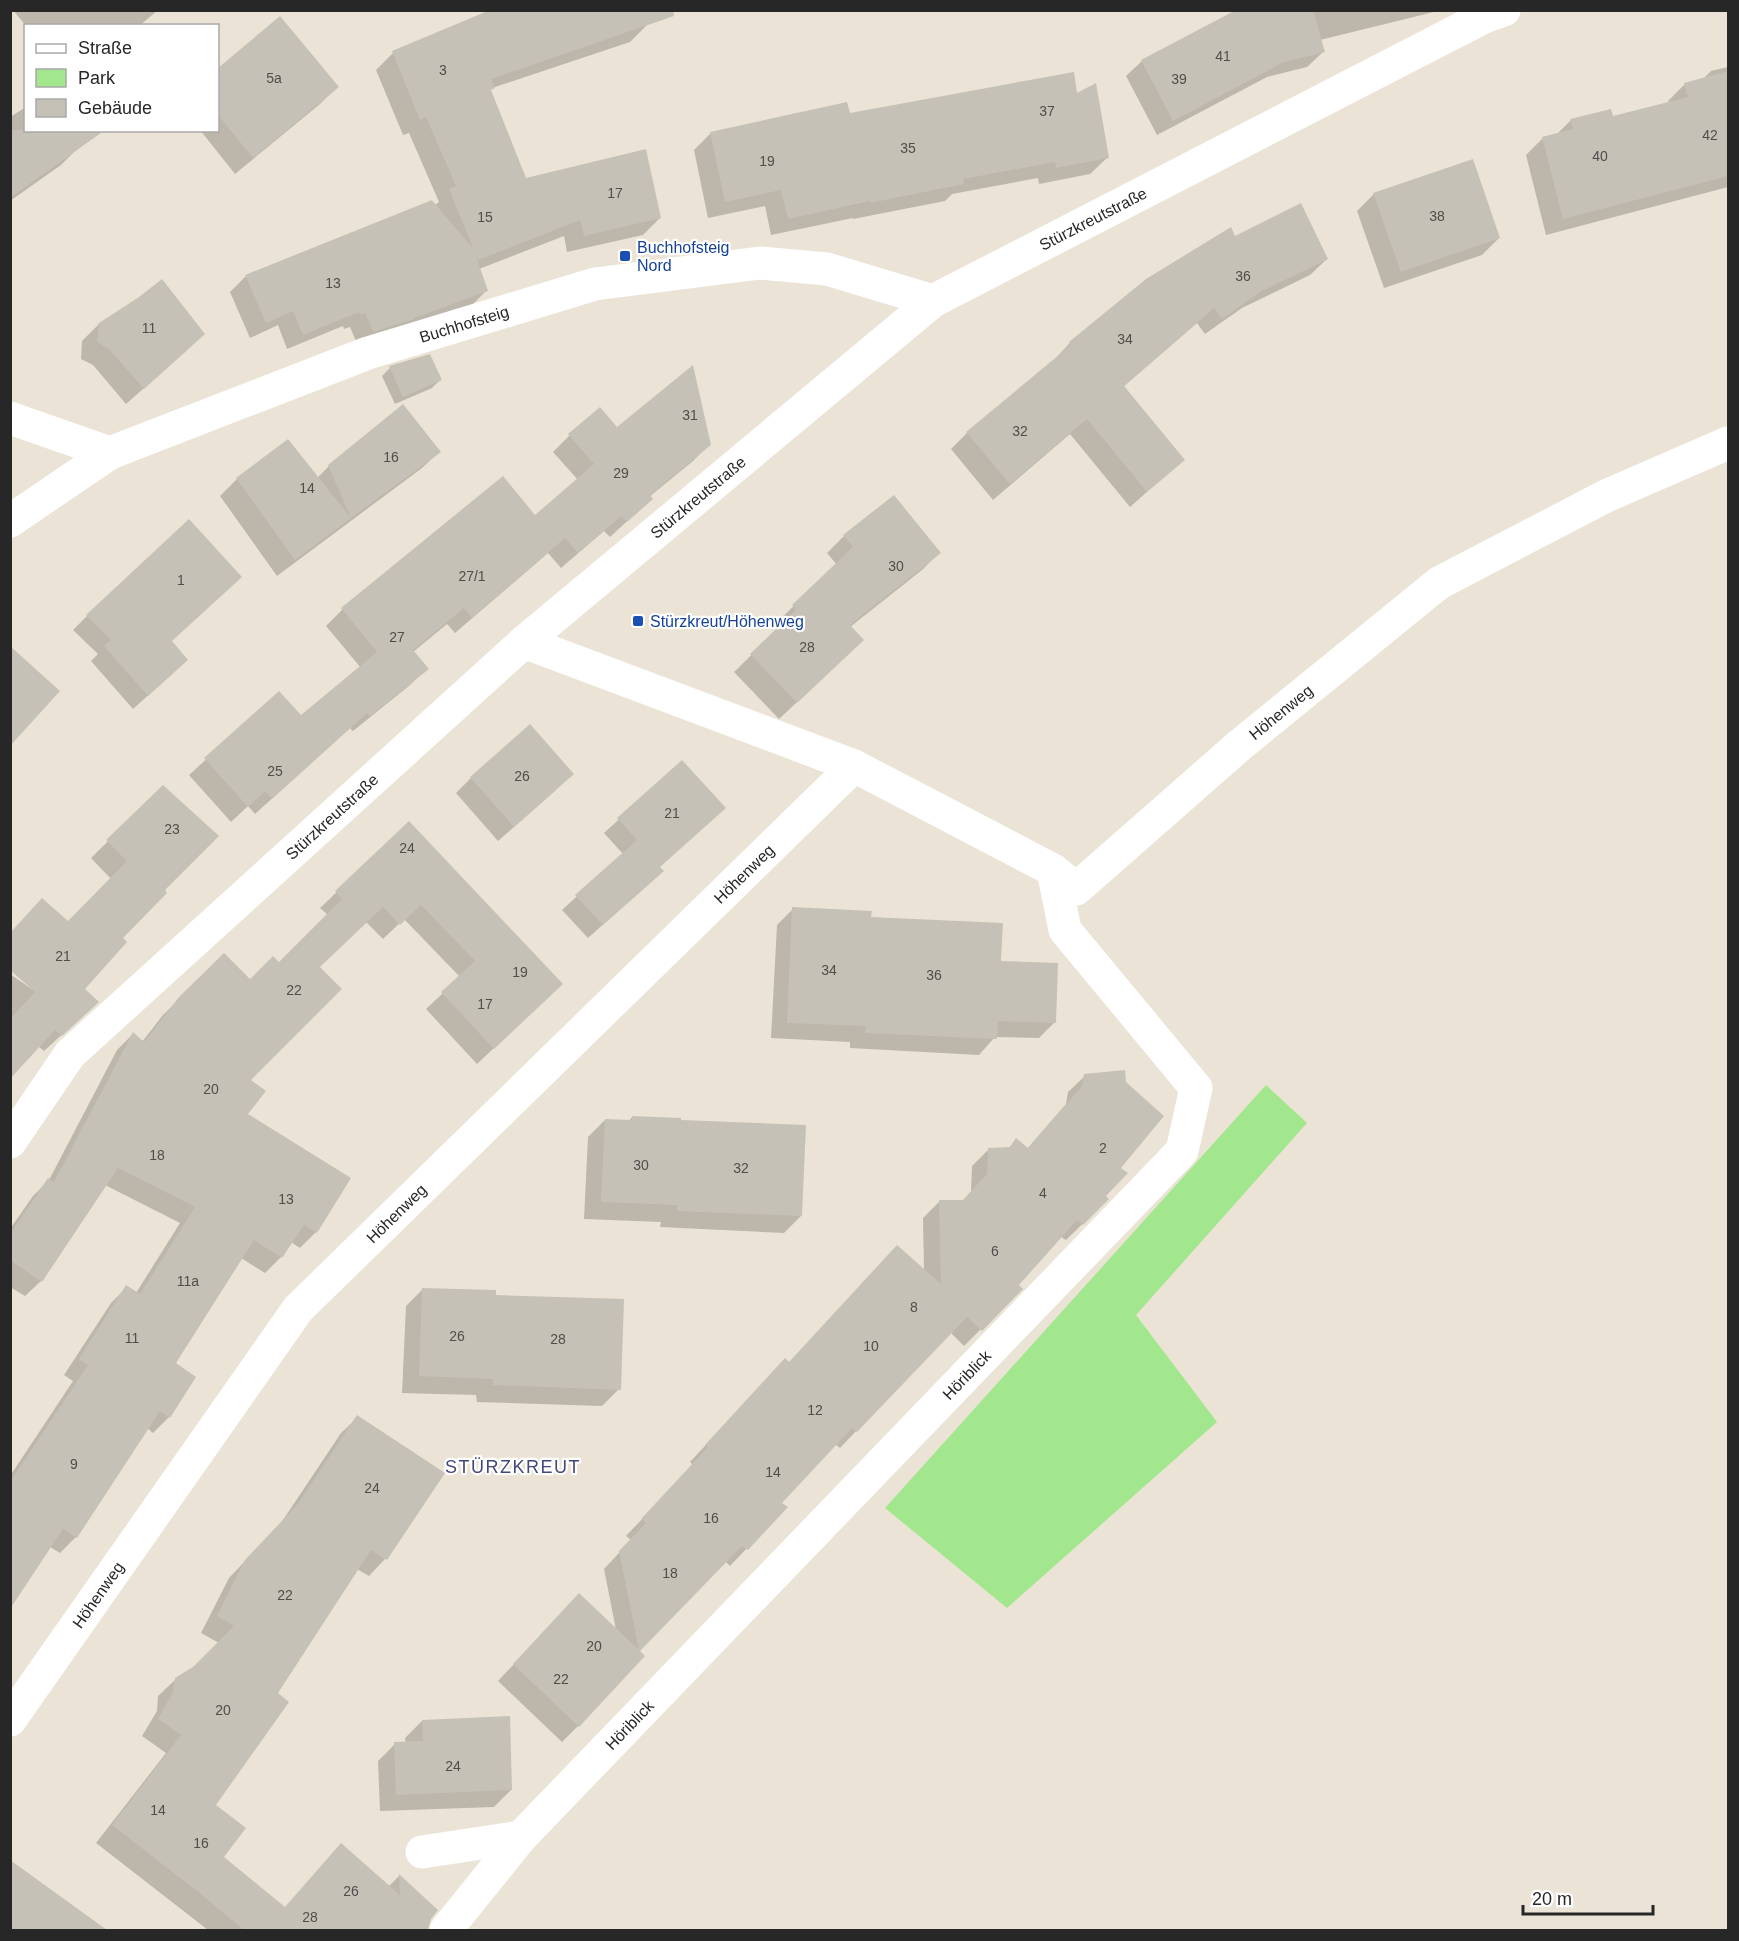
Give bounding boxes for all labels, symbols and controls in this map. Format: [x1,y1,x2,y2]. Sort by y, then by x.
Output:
legend [24,24,219,132]
text: Straße [78,38,132,58]
house number: 41 [1215,48,1231,64]
house number: 3 [439,62,447,78]
text: Park [78,68,116,88]
house number: 5a [266,70,282,86]
house number: 39 [1171,71,1187,87]
text: Gebäude [78,98,152,118]
house number: 37 [1039,103,1055,119]
house number: 42 [1702,127,1718,143]
house number: 35 [900,140,916,156]
house number: 40 [1592,148,1608,164]
house number: 19 [759,153,775,169]
street label: Stürzkreutstraße [1037,184,1150,254]
house number: 17 [607,185,623,201]
house number: 38 [1429,208,1445,224]
house number: 15 [477,209,493,225]
place label: Buchhofsteig Nord [637,239,730,274]
marker: Buchhofsteig Nord [618,249,632,263]
house number: 36 [1235,268,1251,284]
house number: 13 [325,275,341,291]
street label: Buchhofsteig [417,303,511,346]
house number: 11 [142,320,156,336]
house number: 34 [1117,331,1133,347]
house number: 31 [682,407,698,423]
house number: 32 [1012,423,1028,439]
house number: 16 [383,449,399,465]
street label: Stürzkreutstraße [647,453,749,542]
house number: 29 [613,465,629,481]
house number: 14 [299,480,315,496]
house number: 30 [888,558,904,574]
house number: 27/1 [458,568,486,584]
house number: 1 [177,572,185,588]
place label: Stürzkreut/Höhenweg [650,613,804,630]
marker: Stürzkreut/Höhenweg [631,614,645,628]
house number: 27 [389,629,405,645]
house number: 28 [799,639,815,655]
street label: Höhenweg [1246,682,1316,743]
house number: 25 [267,763,283,779]
house number: 26 [514,768,530,784]
street label: Stürzkreutstraße [283,771,382,863]
house number: 21 [664,805,680,821]
house number: 23 [164,821,180,837]
house number: 24 [399,840,415,856]
street label: Höhenweg [711,841,777,907]
house number: 21 [55,948,71,964]
house number: 34 [821,962,837,978]
house number: 19 [512,964,528,980]
house number: 36 [926,967,942,983]
house number: 22 [286,982,302,998]
house number: 17 [477,996,493,1012]
house number: 20 [203,1081,219,1097]
house number: 2 [1099,1140,1107,1156]
house number: 18 [149,1147,165,1163]
house number: 30 [633,1157,649,1173]
house number: 32 [733,1160,749,1176]
street label: Höhenweg [363,1181,430,1246]
house number: 4 [1039,1185,1047,1201]
house number: 13 [278,1191,294,1207]
house number: 6 [991,1243,999,1259]
house number: 11a [177,1273,199,1289]
house number: 8 [910,1299,918,1315]
house number: 26 [449,1328,465,1344]
house number: 11 [125,1330,139,1346]
house number: 28 [550,1331,566,1347]
house number: 10 [863,1338,879,1354]
street label: Höriblick [939,1346,995,1403]
house number: 12 [807,1402,823,1418]
house number: 9 [70,1456,78,1472]
district label: STÜRZKREUT [445,1457,581,1477]
house number: 14 [765,1464,781,1480]
house number: 24 [364,1480,380,1496]
house number: 16 [703,1510,719,1526]
street label: Höhenweg [69,1559,127,1631]
house number: 18 [662,1565,678,1581]
house number: 22 [277,1587,293,1603]
house number: 20 [586,1638,602,1654]
house number: 22 [553,1671,569,1687]
street label: Höriblick [602,1696,658,1753]
house number: 20 [215,1702,231,1718]
house number: 24 [445,1758,461,1774]
house number: 14 [150,1802,166,1818]
house number: 16 [193,1835,209,1851]
scale bar [1523,1878,1654,1916]
house number: 26 [343,1883,359,1899]
text: 20 m [1532,1889,1572,1909]
house number: 28 [302,1909,318,1925]

